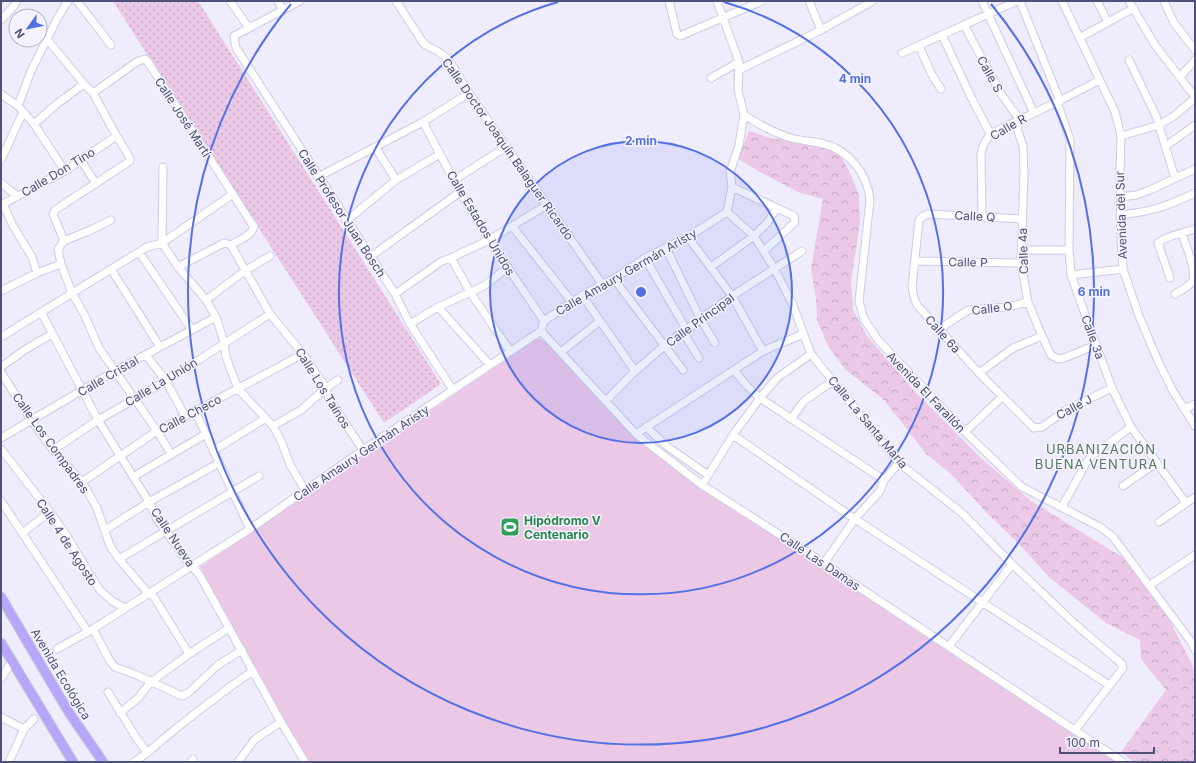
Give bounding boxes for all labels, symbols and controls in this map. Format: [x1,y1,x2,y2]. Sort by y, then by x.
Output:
north arrow [8,8,48,48]
text: N [11,26,28,41]
street label: Calle S [974,53,1006,95]
street label: Calle Doctor Joaquín Balaguer Ricardo [439,55,577,243]
text: 4 min [839,71,871,86]
street label: Calle José Martí [152,75,214,160]
street label: Calle R [987,111,1029,143]
text: 2 min [625,133,657,148]
street label: Calle Don Tino [19,144,97,200]
street label: Calle Profesor Juan Bosch [295,146,389,280]
street label: Calle Estados Unidos [444,168,518,278]
street label: Avenida del Sur [1112,170,1130,259]
street label: Calle Q [954,207,996,225]
street label: Calle Amaury Germán Aristy [553,225,700,319]
street label: Calle 4a [1015,228,1031,274]
street label: Calle P [948,254,988,270]
text: 6 min [1078,284,1110,299]
centre of rings [634,285,648,299]
street label: Calle Principal [663,290,737,350]
street label: Calle O [971,298,1013,318]
street label: Calle 6a [922,312,964,356]
street label: Calle 3a [1078,313,1108,361]
street label: Calle Los Taínos [292,345,354,431]
street label: Avenida El Farallón [884,348,968,436]
street label: Calle Cristal [75,352,141,400]
street label: Calle La Unión [122,355,200,409]
street label: Calle La Santa María [825,373,911,471]
street label: Calle Los Compadres [9,390,93,496]
street label: Calle Checo [156,391,224,437]
street label: Calle J [1053,391,1095,423]
street label: Calle Amaury Germán Aristy [290,402,432,504]
district label: URBANIZACIÓN BUENA VENTURA I [1035,441,1167,472]
street label: Calle 4 de Agosto [33,496,101,588]
street label: Calle Nueva [148,505,198,569]
place label: Hipódromo V Centenario [524,513,601,542]
sports icon: Hipódromo V Centenario [499,516,521,538]
street label: Calle Las Damas [777,529,863,593]
street label: Avenida Ecológica [28,626,94,722]
scale bar [1060,729,1154,755]
text: 100 m [1066,735,1100,750]

